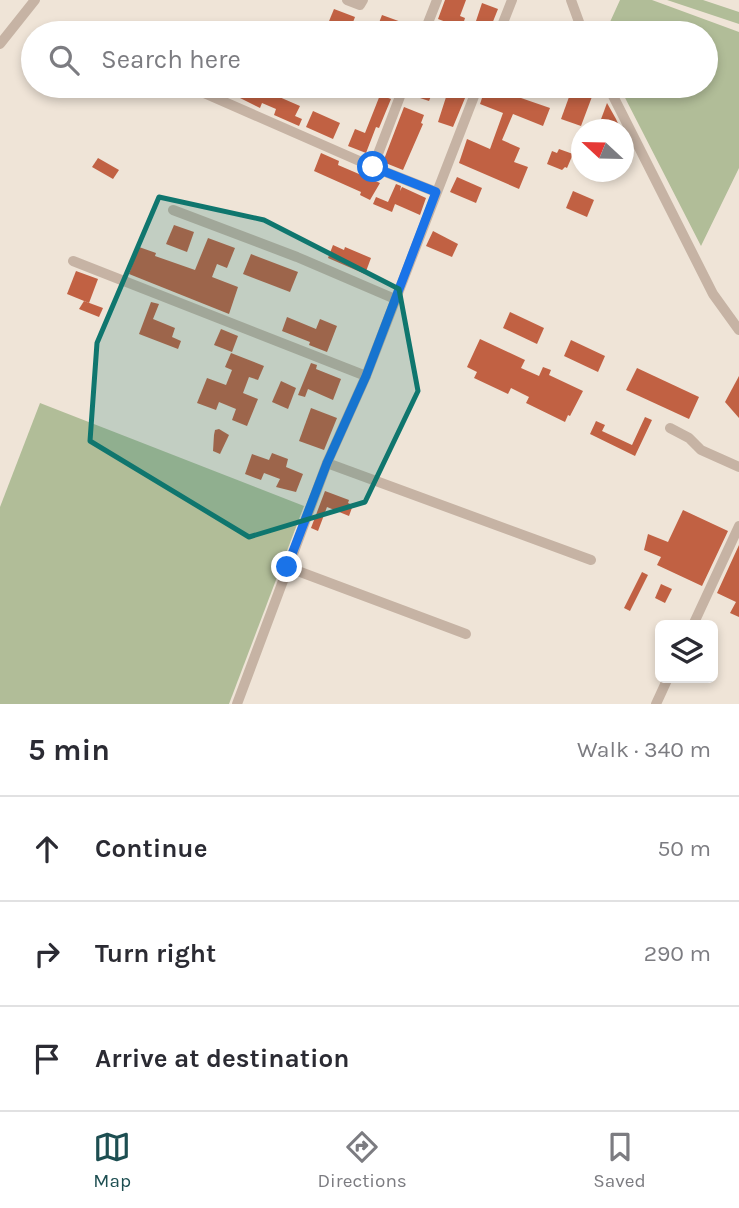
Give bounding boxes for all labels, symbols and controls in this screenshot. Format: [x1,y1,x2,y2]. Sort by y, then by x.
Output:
search box [21,21,718,98]
icon: search [45,41,83,79]
text: Search here [101,44,241,75]
north arrow [571,119,634,182]
route start [357,151,388,182]
route end [271,551,302,582]
map controls [655,620,718,683]
button: layers [655,620,718,683]
text: 5 min [28,732,110,768]
text: Walk · 340 m [577,736,711,763]
icon: ahead [28,830,66,868]
text: Continue [95,833,207,864]
text: 50 m [657,835,711,862]
icon: right [28,935,66,973]
text: Turn right [95,938,216,969]
text: 290 m [644,940,711,967]
icon: arrive [28,1040,66,1078]
text: Arrive at destination [95,1043,349,1074]
tab: Map [93,1128,131,1192]
tab: Directions [318,1128,407,1192]
tab: Saved [593,1128,646,1192]

